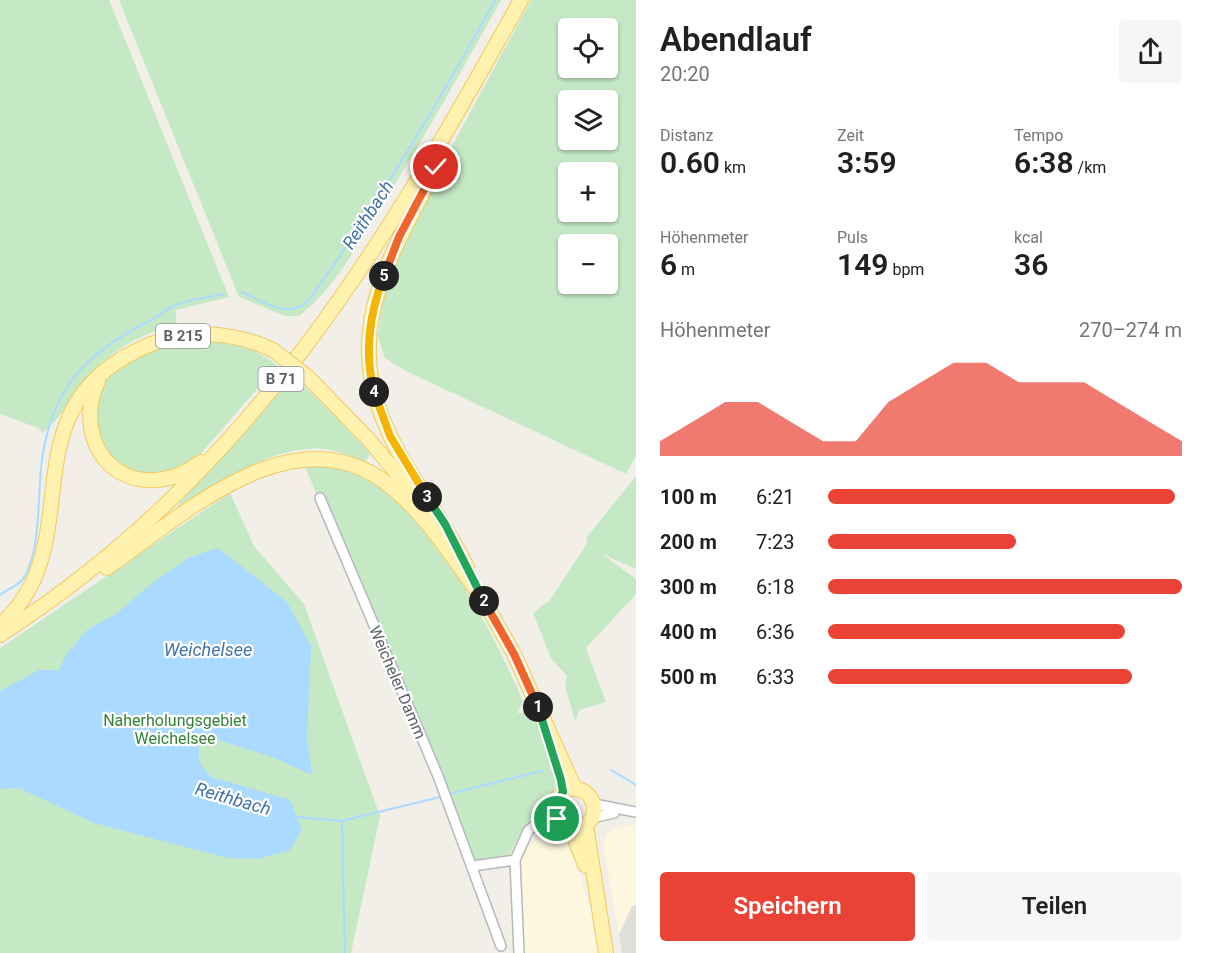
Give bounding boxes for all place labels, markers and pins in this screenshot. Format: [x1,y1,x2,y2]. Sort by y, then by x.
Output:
pin [410,141,461,192]
pin: 5 [369,261,399,291]
pin: 4 [359,377,389,407]
pin: 3 [412,482,442,512]
pin: 2 [469,586,499,616]
pin: 1 [523,692,553,722]
pin [531,793,582,844]

